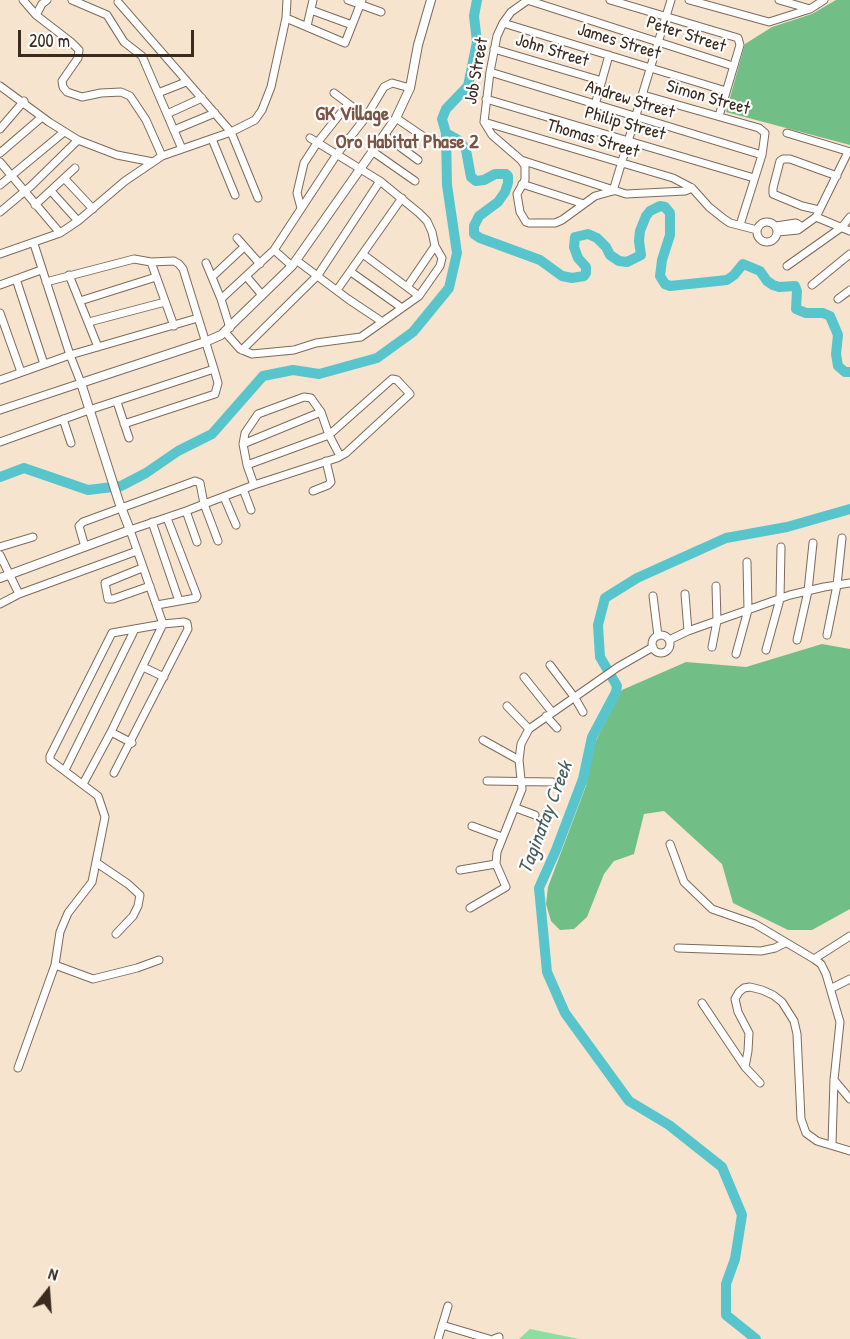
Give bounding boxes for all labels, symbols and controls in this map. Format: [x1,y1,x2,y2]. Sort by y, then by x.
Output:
street label: Peter Street [644,12,728,58]
scale bar [21,18,196,56]
street label: James Street [575,19,663,65]
text: 200 m [29,28,70,53]
street label: John Street [513,30,591,72]
street label: Job Street [461,36,493,106]
street label: Andrew Street [583,76,677,124]
street label: Simon Street [664,76,752,120]
street label: Philip Street [582,102,668,146]
district label: GK Village [315,103,389,127]
street label: Thomas Street [544,115,642,163]
district label: Oro Habitat Phase 2 [335,131,479,155]
water label: Taginatay Creek [514,759,578,877]
north arrow [18,1261,78,1321]
text: N [46,1262,61,1286]

